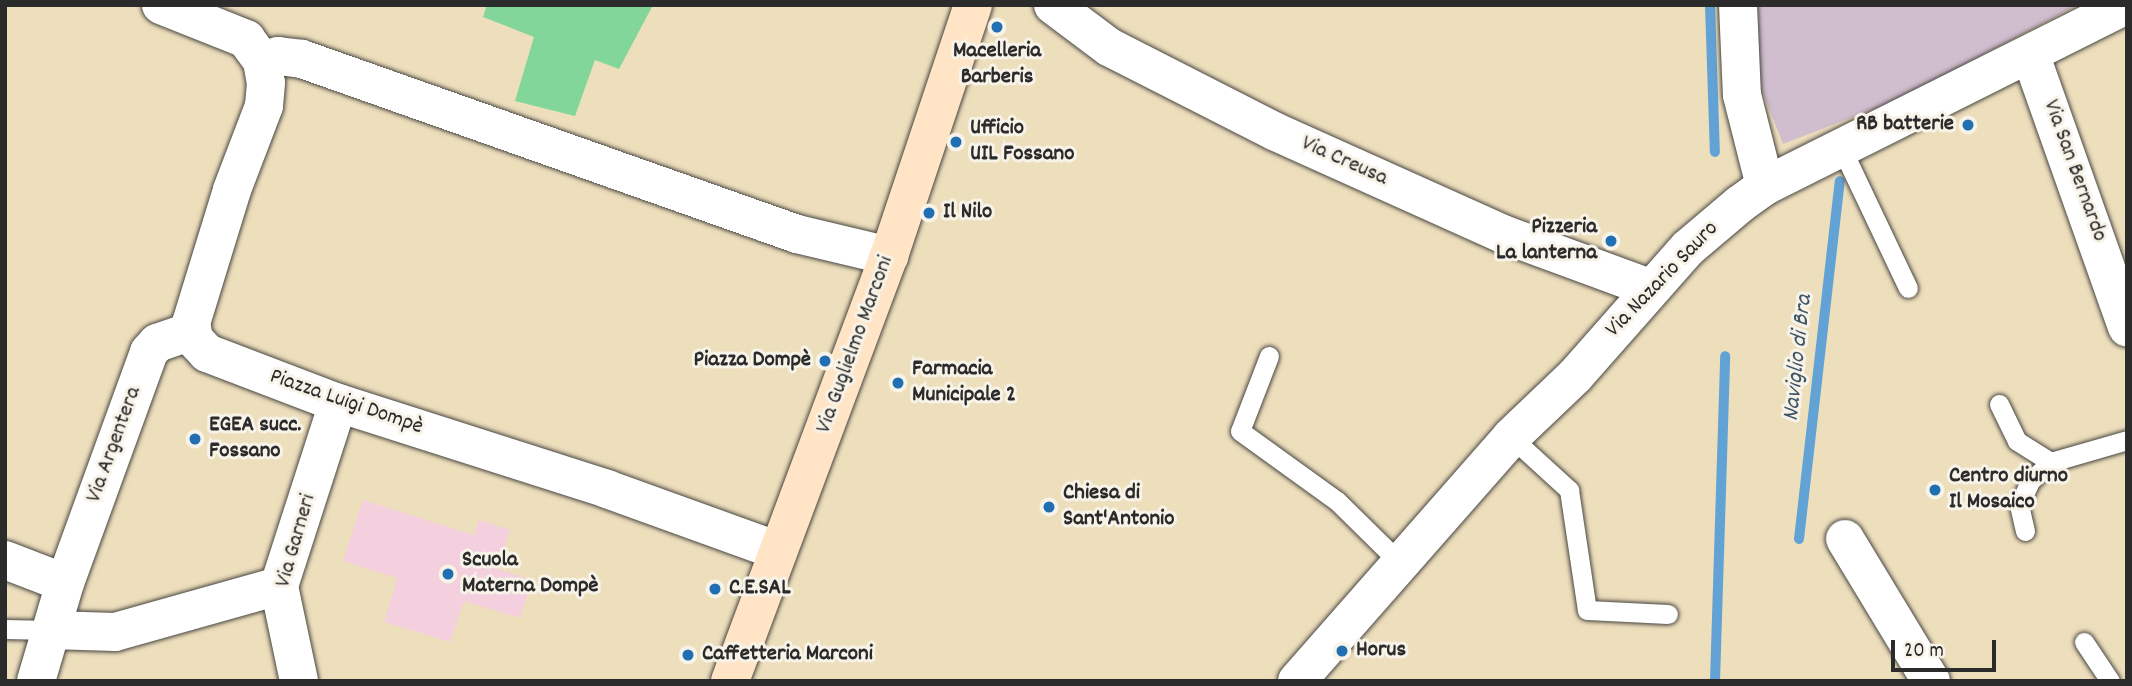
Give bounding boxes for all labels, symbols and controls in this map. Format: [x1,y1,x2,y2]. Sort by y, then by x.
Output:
marker: Macelleria Barberis [989,19,1005,35]
place label: Macelleria Barberis [953,38,1041,92]
street label: Via San Bernardo [2036,96,2112,246]
place label: RB batterie [1856,111,1954,139]
place label: Ufficio UIL Fossano [970,115,1074,169]
marker: RB batterie [1960,117,1976,133]
street label: Via Creusa [1296,131,1392,193]
marker: Ufficio UIL Fossano [948,134,964,150]
place label: Il Nilo [943,199,992,227]
marker: Il Nilo [921,205,937,221]
place label: Pizzeria La lanterna [1496,214,1597,268]
street label: Via Nazario Sauro [1601,216,1725,344]
marker: Pizzeria La lanterna [1603,233,1619,249]
street label: Via Guglielmo Marconi [811,253,901,437]
water label: Naviglio di Bra [1778,293,1820,423]
place label: Piazza Dompè [694,347,811,375]
marker: Piazza Dompè [817,353,833,369]
place label: Farmacia Municipale 2 [912,356,1016,410]
street label: Piazza Luigi Dompè [266,364,426,442]
marker: Farmacia Municipale 2 [890,375,906,391]
street label: Via Argentera [81,383,149,507]
place label: EGEA succ. Fossano [209,412,301,466]
marker: EGEA succ. Fossano [187,431,203,447]
place label: Centro diurno Il Mosaico [1949,463,2068,517]
place label: Chiesa di Sant'Antonio [1063,480,1175,534]
marker: Centro diurno Il Mosaico [1927,482,1943,498]
street label: Via Garneri [271,491,323,591]
marker: Chiesa di Sant'Antonio [1041,499,1057,515]
place label: Scuola Materna Dompè [462,547,599,601]
marker: Scuola Materna Dompè [440,566,456,582]
place label: C.E.SAL [729,575,791,603]
marker: C.E.SAL [707,581,723,597]
scale bar [1894,626,1999,670]
place label: Horus [1356,637,1406,665]
text: 20 m [1904,637,1944,667]
place label: Caffetteria Marconi [702,641,873,669]
marker: Horus [1334,643,1350,659]
marker: Caffetteria Marconi [680,647,696,663]

